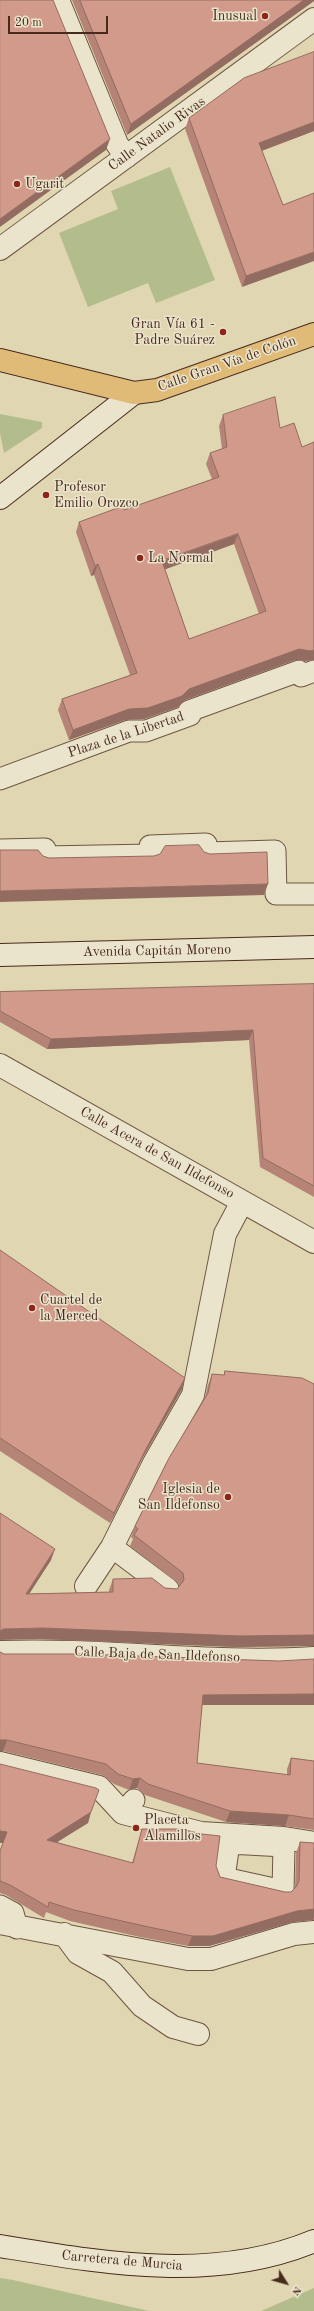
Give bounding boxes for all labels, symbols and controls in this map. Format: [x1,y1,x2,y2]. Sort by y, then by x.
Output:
scale bar [10,8,110,34]
place label: Inusual [212,8,257,24]
marker: Inusual [260,11,270,21]
text: 20 m [15,17,42,29]
street label: Calle Natalio Rivas [105,93,209,175]
place label: Ugarit [25,176,64,192]
marker: Ugarit [12,179,22,189]
place label: Gran Vía 61 - Padre Suárez [131,316,215,348]
marker: Gran Vía 61 - Padre Suárez [218,327,228,337]
street label: Calle Gran Vía de Colón [155,332,299,396]
place label: Profesor Emilio Orozco [54,479,139,512]
marker: Profesor Emilio Orozco [41,490,51,500]
place label: La Normal [148,550,213,566]
marker: La Normal [135,553,145,563]
street label: Plaza de la Libertad [66,708,186,762]
street label: Avenida Capitán Moreno [83,941,231,961]
street label: Calle Acera de San Ildefonso [77,1103,237,1203]
place label: Cuartel de la Merced [40,1292,102,1324]
marker: Cuartel de la Merced [27,1303,37,1313]
place label: Iglesia de San Ildefonso [138,1481,220,1514]
marker: Iglesia de San Ildefonso [223,1492,233,1502]
street label: Calle Baja de San Ildefonso [74,1644,240,1666]
place label: Placeta Alamillos [144,1812,201,1844]
marker: Placeta Alamillos [131,1823,141,1833]
street label: Carretera de Murcia [61,2247,183,2275]
north arrow [266,2263,306,2303]
text: N [289,2284,303,2297]

